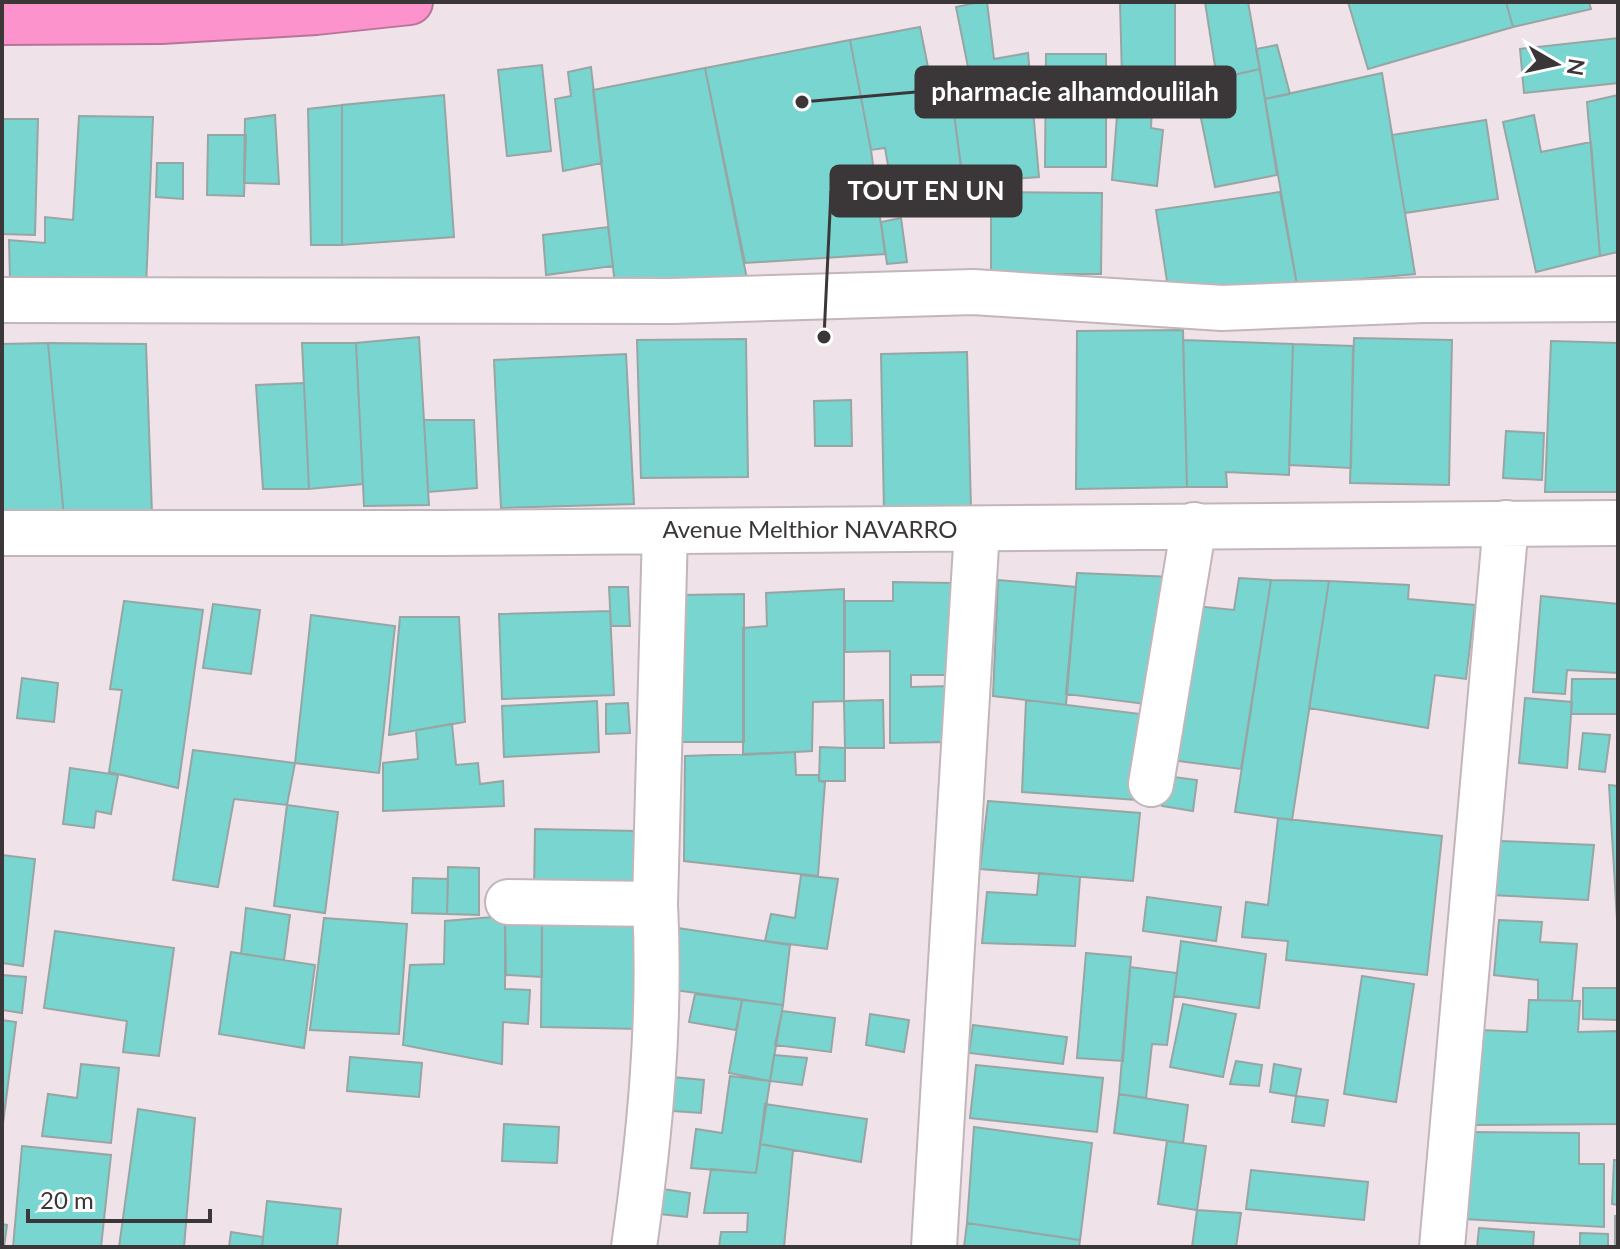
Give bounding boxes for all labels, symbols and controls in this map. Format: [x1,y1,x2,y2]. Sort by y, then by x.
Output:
north arrow [1516,24,1596,104]
text: N [1562,57,1591,78]
callout: pharmacie alhamdoulilah [916,67,1235,117]
text: pharmacie alhamdoulilah [931,75,1219,107]
callout: TOUT EN UN [831,166,1021,216]
text: TOUT EN UN [847,174,1005,206]
street label: Avenue Melthior NAVARRO [662,514,958,543]
scale bar [28,1173,210,1223]
text: 20 m [40,1185,94,1214]

